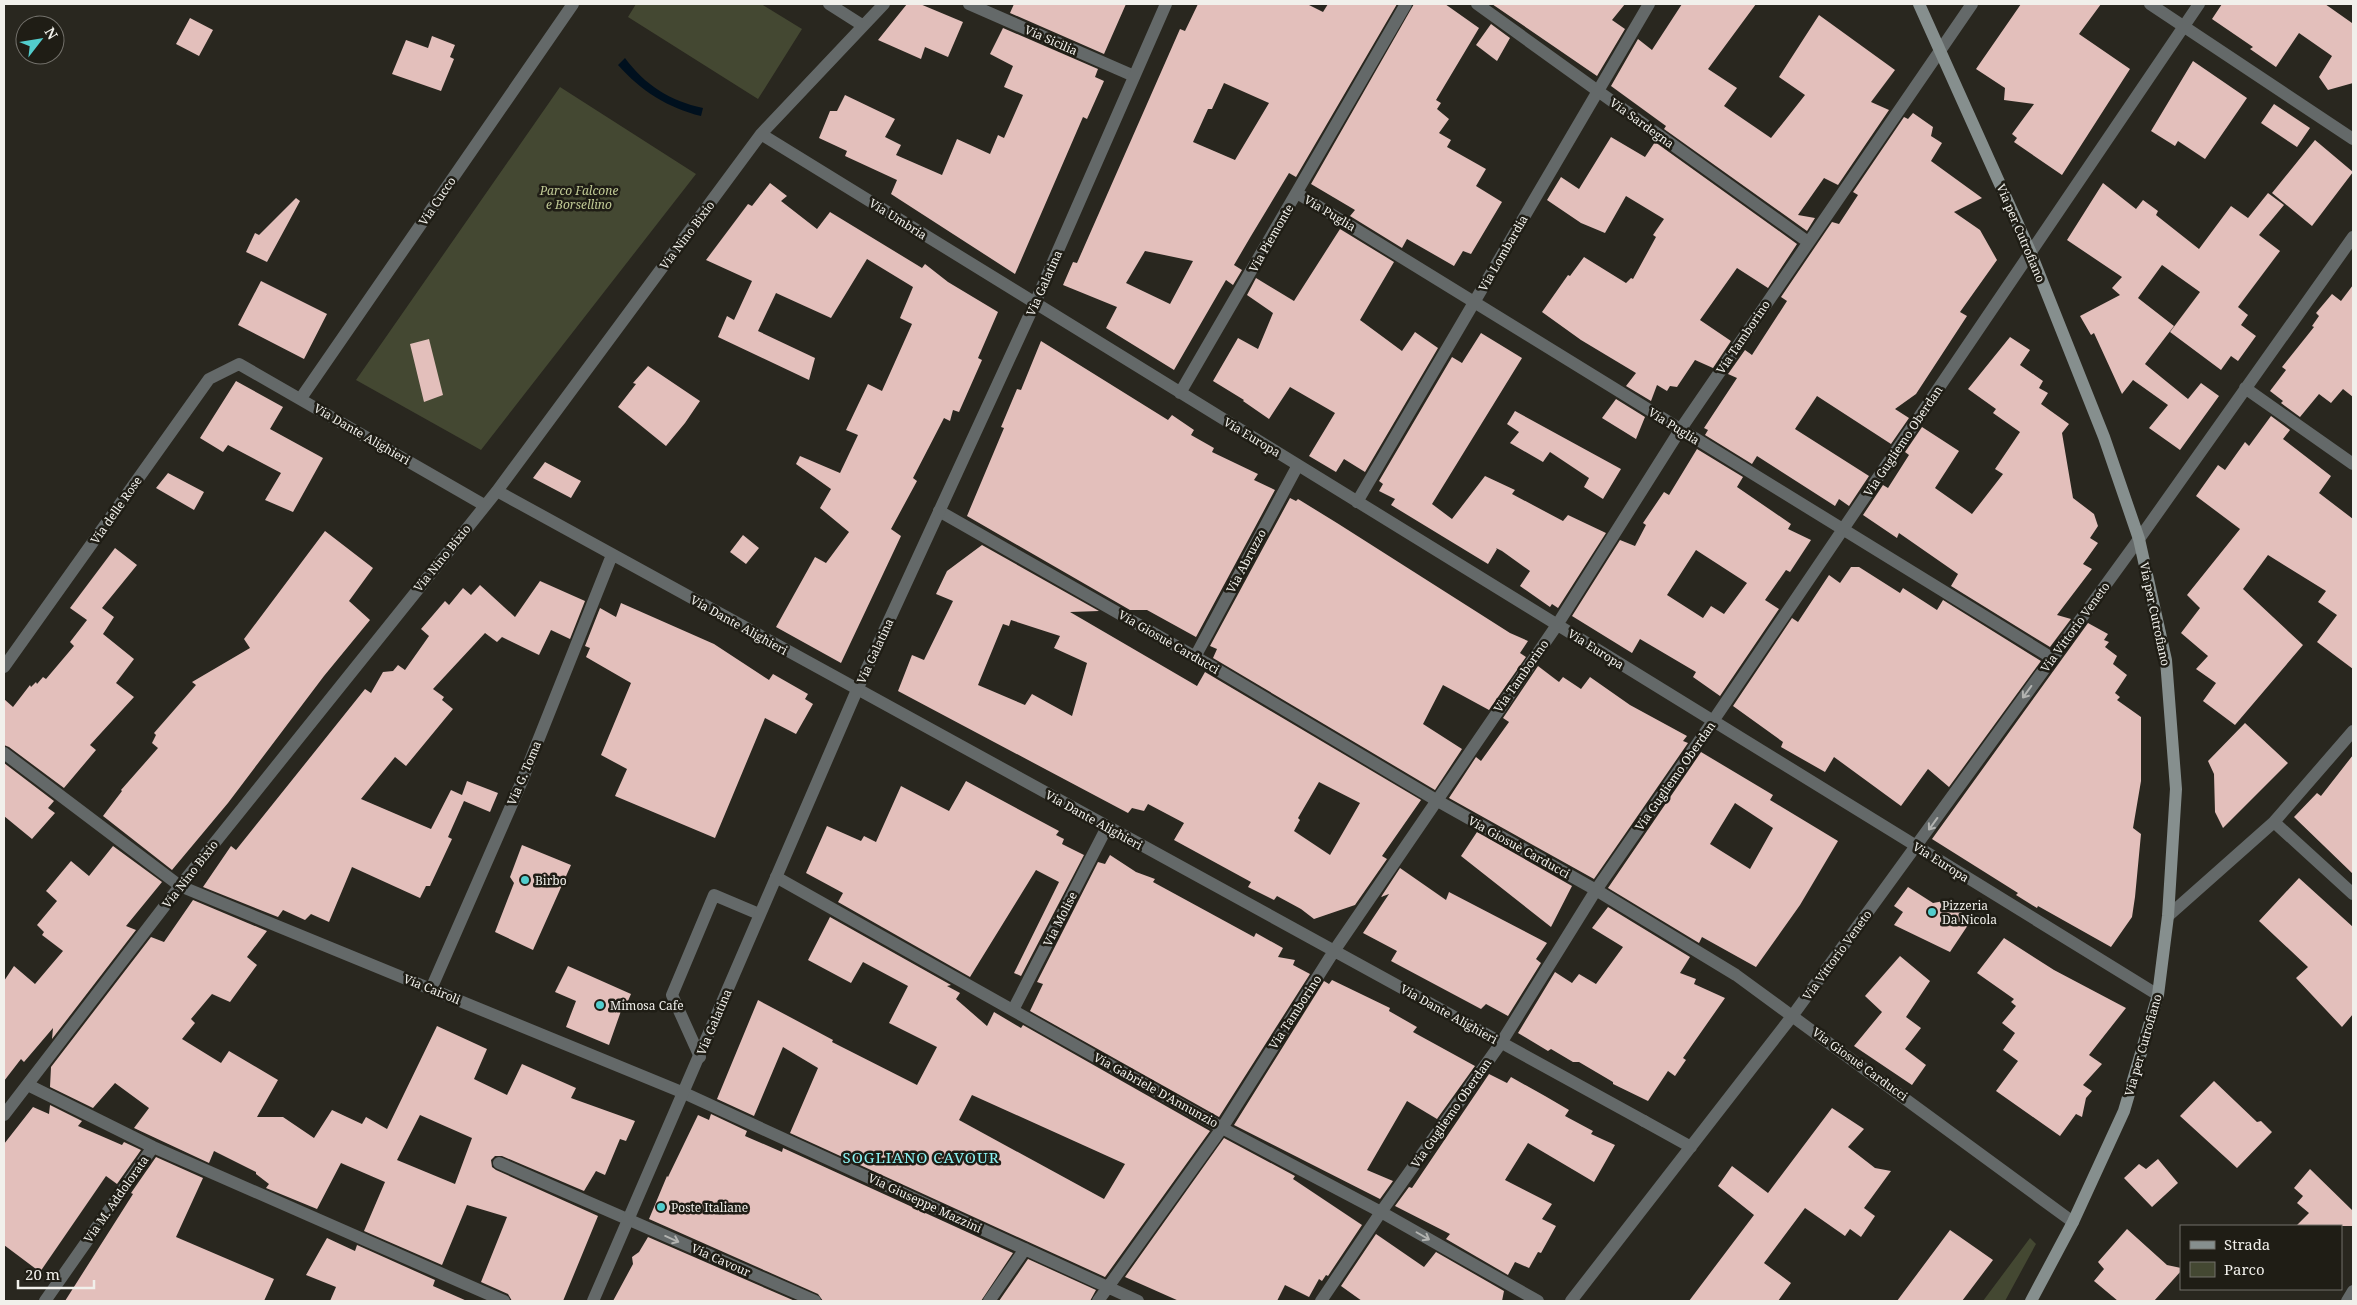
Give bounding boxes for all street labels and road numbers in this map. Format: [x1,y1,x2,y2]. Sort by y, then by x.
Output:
street label: Via Sicilia [1022,21,1080,59]
street label: Via Sardegna [1606,94,1678,152]
street label: Via Cucco [414,173,460,229]
street label: Via per Cutrofiano [1993,181,2049,285]
street label: Via Puglia [1301,191,1359,235]
street label: Via Umbria [866,194,930,244]
street label: Via Nino Bixio [656,197,718,273]
street label: Via Piemonte [1245,201,1297,275]
street label: Via Lombardia [1474,212,1532,294]
street label: Via Galatina [1022,247,1066,319]
street label: Via Tamborino [1712,297,1774,377]
street label: Via Gugliemo Oberdan [1860,382,1947,500]
street label: Via Dante Alighieri [311,399,413,469]
street label: Via Puglia [1645,404,1703,449]
street label: Via Europa [1220,413,1284,461]
street label: Via delle Rose [86,473,146,547]
street label: Via Nino Bixio [410,521,474,595]
street label: Via Abruzzo [1222,526,1270,596]
street label: Via per Cutrofiano [2136,561,2174,667]
street label: Via Vittorio Veneto [2036,578,2114,676]
street label: Via Dante Alighieri [687,591,791,659]
street label: Via Giosuè Carducci [1115,606,1223,678]
street label: Via Galatina [852,615,898,686]
street label: Via Europa [1565,625,1628,673]
street label: Via Tamborino [1490,636,1552,716]
street label: Via Gugliemo Oberdan [1631,718,1719,834]
street label: Via G. Toma [503,738,545,808]
street label: Via Dante Alighieri [1042,786,1146,854]
street label: Via Giosuè Carducci [1465,812,1573,882]
street label: Via Nino Bixio [158,836,222,912]
street label: Via Europa [1910,838,1973,886]
street label: Via Molise [1039,889,1081,949]
street label: Via Vittorio Veneto [1798,906,1876,1004]
street label: Via Cairoli [401,970,463,1008]
street label: Via Tamborino [1265,972,1325,1052]
street label: Via Dante Alighieri [1397,980,1501,1048]
street label: Via Galatina [692,986,736,1058]
street label: Via per Cutrofiano [2120,992,2166,1098]
street label: Via Giosuè Carducci [1809,1024,1911,1105]
street label: Via Gabriele D'Annunzio [1091,1049,1222,1131]
street label: Via Gugliemo Oberdan [1407,1055,1495,1171]
street label: Via M. Addolorata [80,1152,153,1246]
street label: Via Giuseppe Mazzini [865,1169,985,1237]
street label: Via Cavour [689,1239,754,1281]

